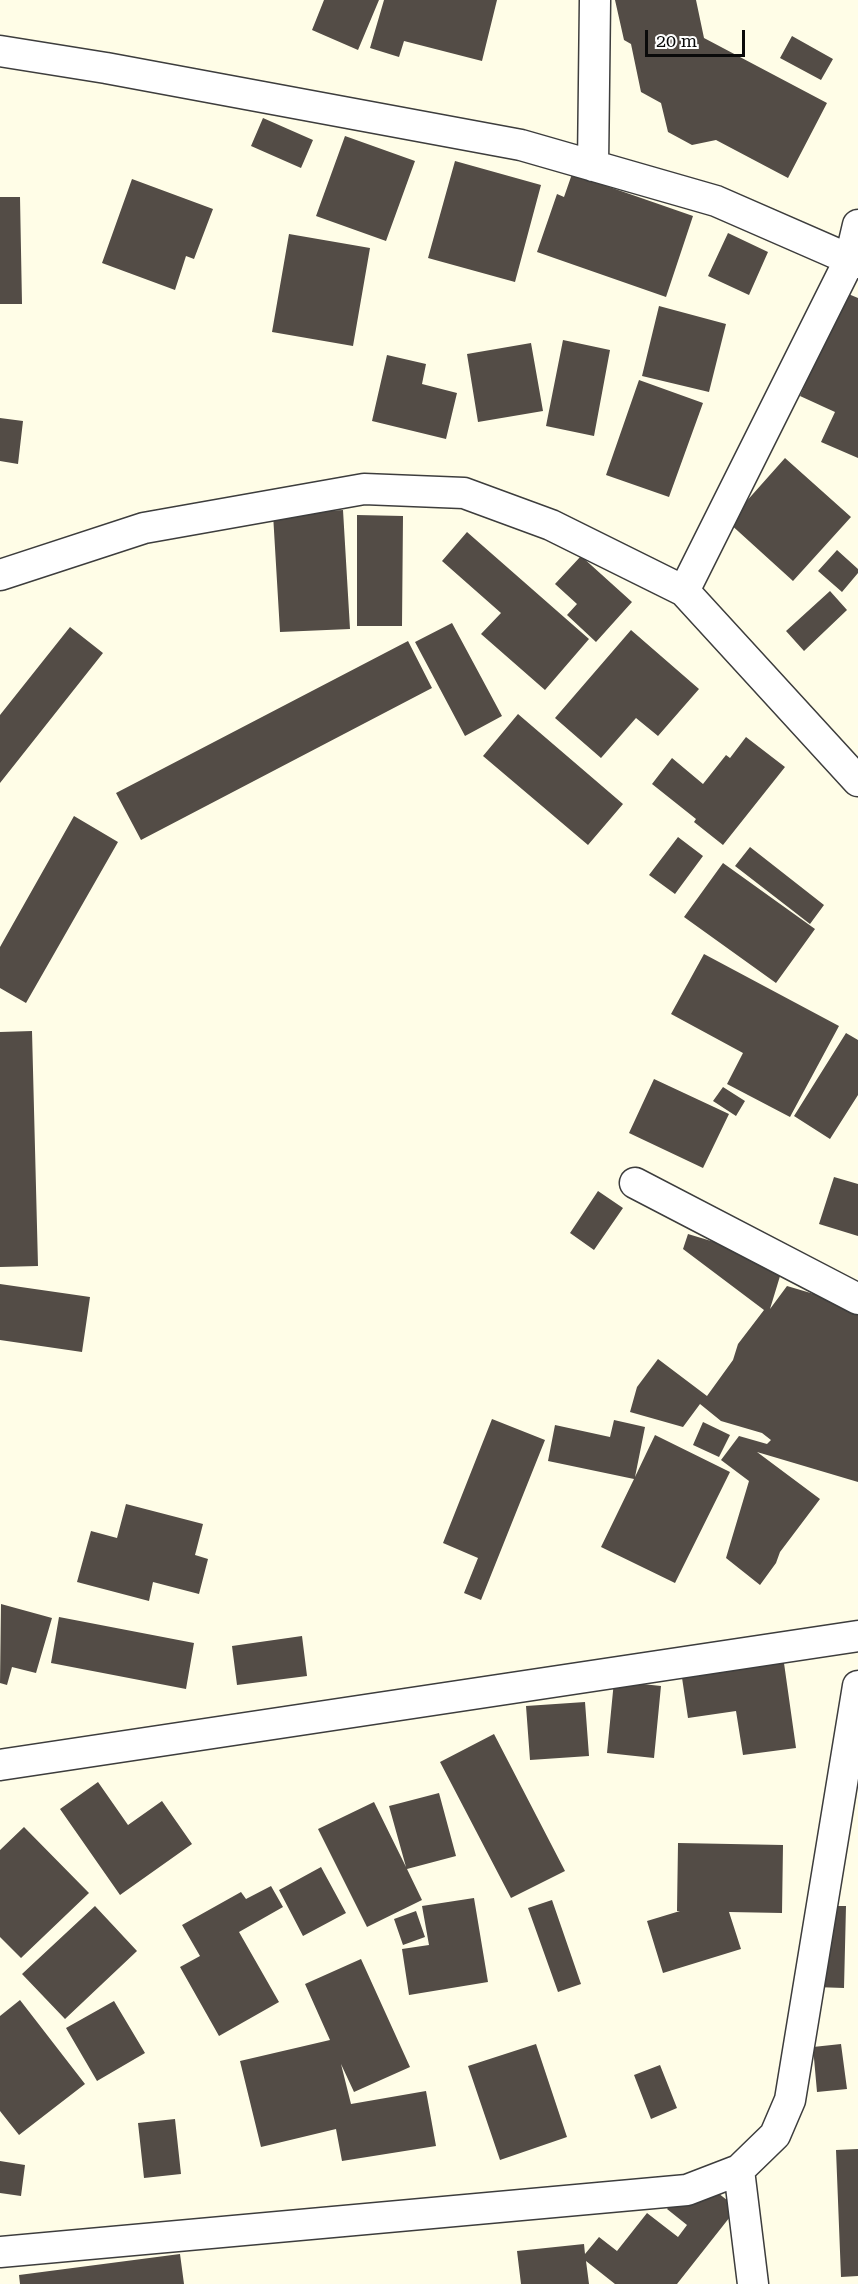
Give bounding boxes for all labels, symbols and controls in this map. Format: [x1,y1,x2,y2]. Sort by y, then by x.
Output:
scale bar [648,18,748,56]
text: 20 m [656,30,697,51]

